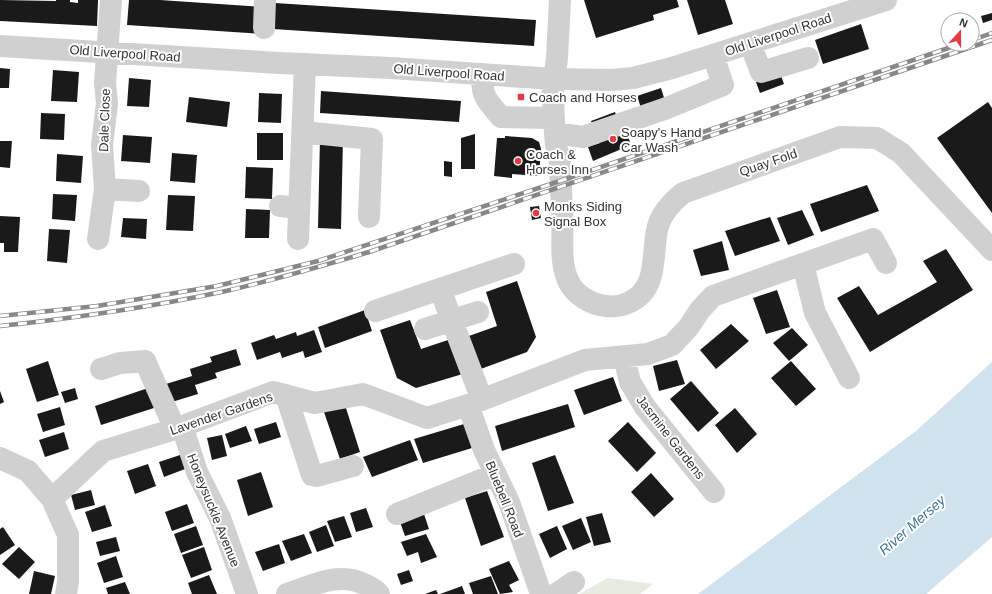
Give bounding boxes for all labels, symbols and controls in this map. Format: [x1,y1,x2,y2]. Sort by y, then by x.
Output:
street label: Old Liverpool Road [723,10,833,59]
north arrow [940,12,980,52]
text: N [958,16,969,30]
street label: Old Liverpool Road [69,42,181,65]
street label: Old Liverpool Road [393,61,505,84]
street label: Dale Close [96,88,113,152]
place label: Coach and Horses [529,90,637,105]
marker: Coach and Horses [516,92,526,102]
place label: Soapy's Hand Car Wash [621,125,702,155]
marker: Soapy's Hand Car Wash [608,134,618,144]
street label: Quay Fold [737,146,799,179]
place label: Coach & Horses Inn [526,147,589,177]
marker: Coach & Horses Inn [513,156,523,166]
place label: Monks Siding Signal Box [544,199,622,229]
marker: Monks Siding Signal Box [531,208,541,218]
street label: Lavender Gardens [168,389,275,438]
street label: Jasmine Gardens [633,393,708,482]
street label: Honeysuckle Avenue [184,451,243,569]
street label: Bluebell Road [482,459,527,540]
water label: River Mersey [876,491,949,558]

